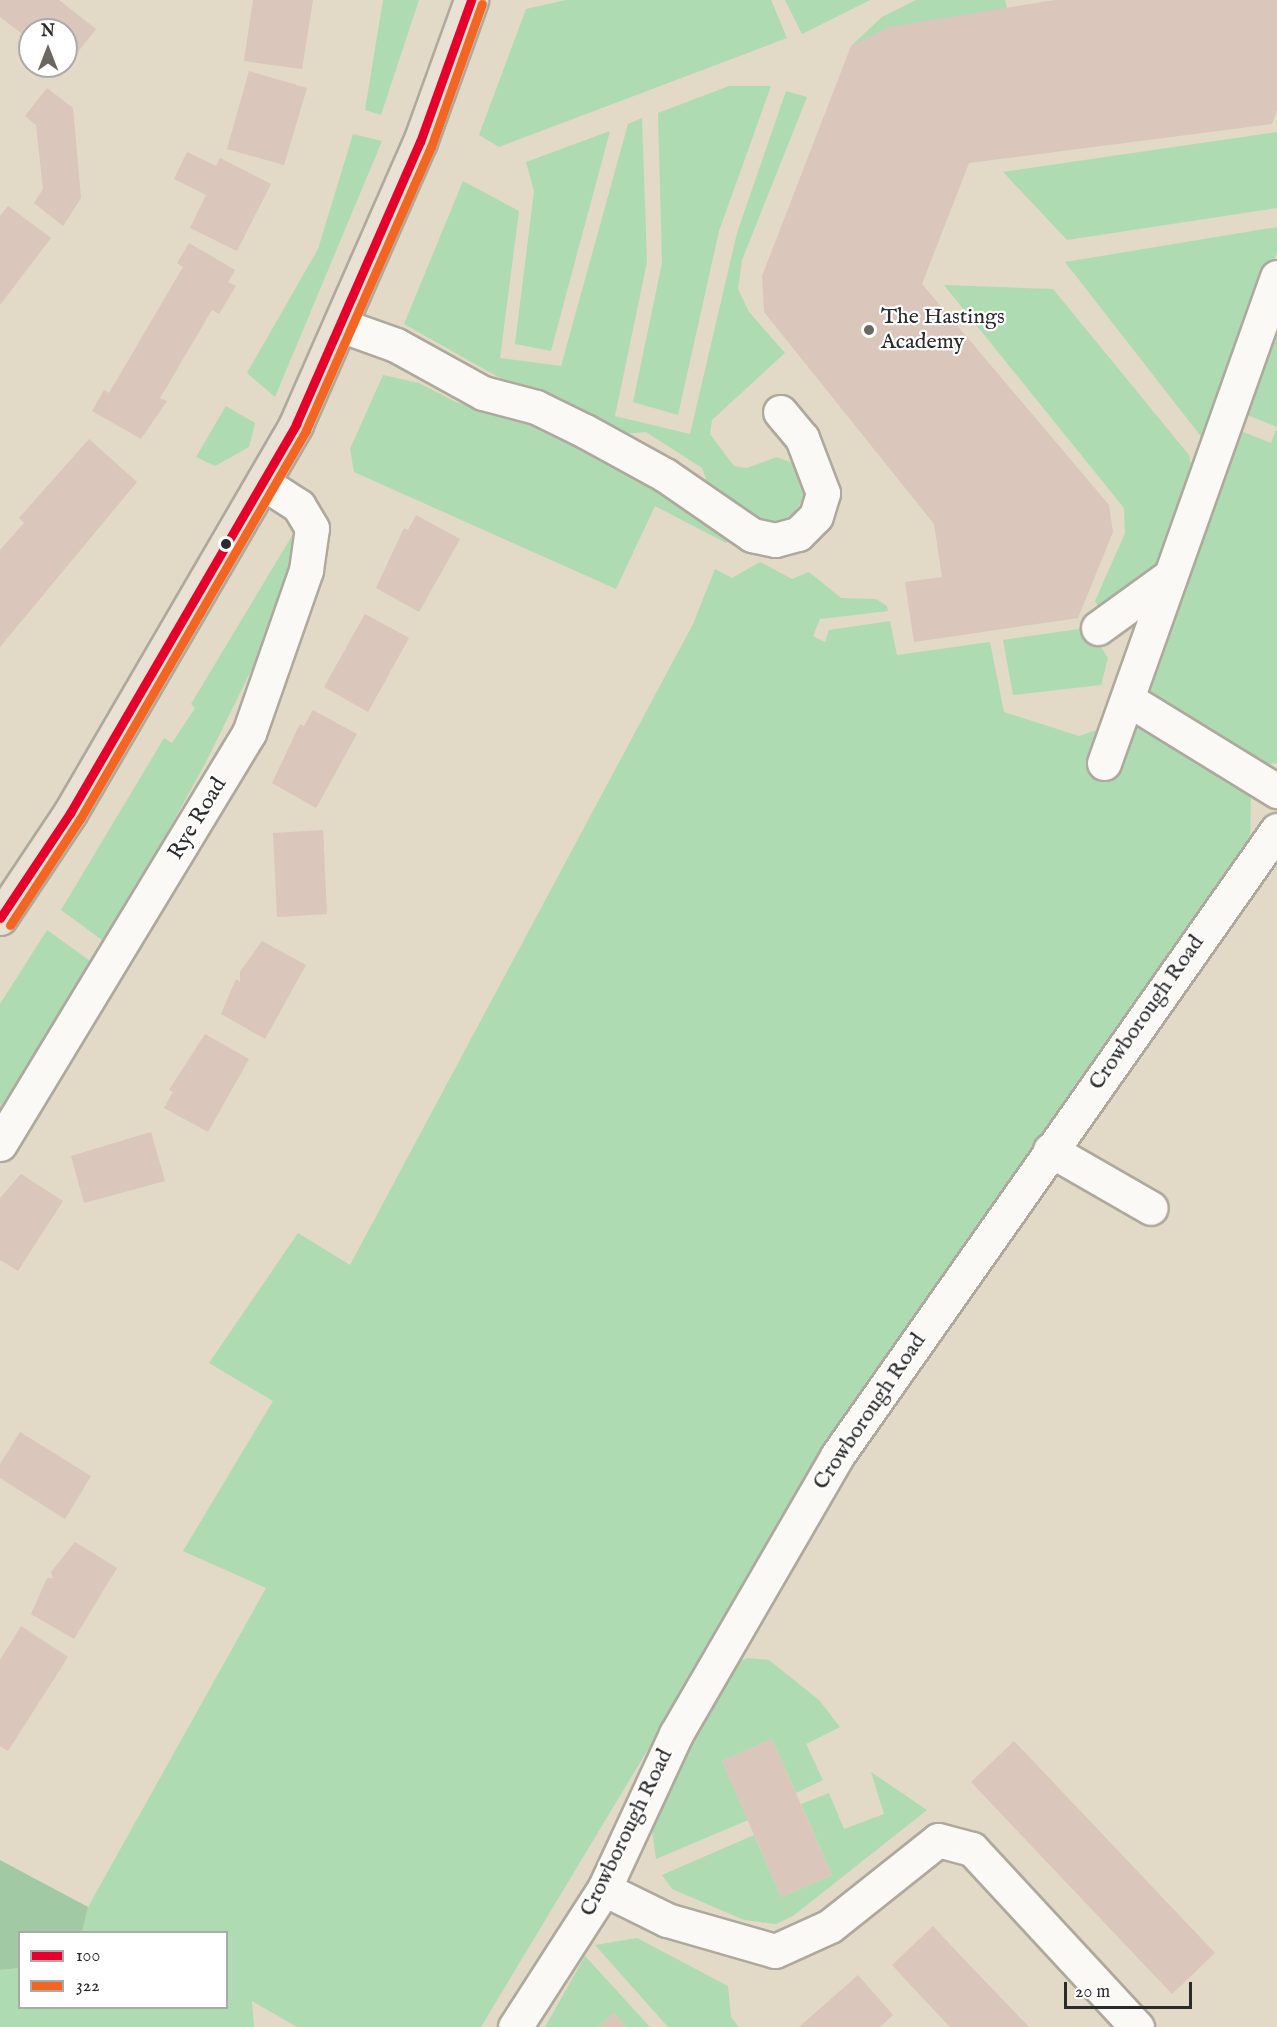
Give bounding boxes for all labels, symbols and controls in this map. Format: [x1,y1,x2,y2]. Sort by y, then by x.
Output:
north arrow [18,18,78,78]
text: N [41,22,55,42]
place label: The Hastings Academy [881,304,1005,356]
marker: The Hastings Academy [862,323,876,337]
unlabelled marker [220,538,232,550]
street label: Rye Road [163,773,233,865]
street label: Crowborough Road [1084,931,1210,1095]
street label: Crowborough Road [808,1329,932,1495]
street label: Crowborough Road [575,1745,679,1921]
legend [18,1931,228,2009]
text: 100 [76,1945,100,1968]
scale bar [1067,1970,1194,2008]
text: 322 [76,1975,100,1998]
text: 20 m [1075,1981,1110,2004]

